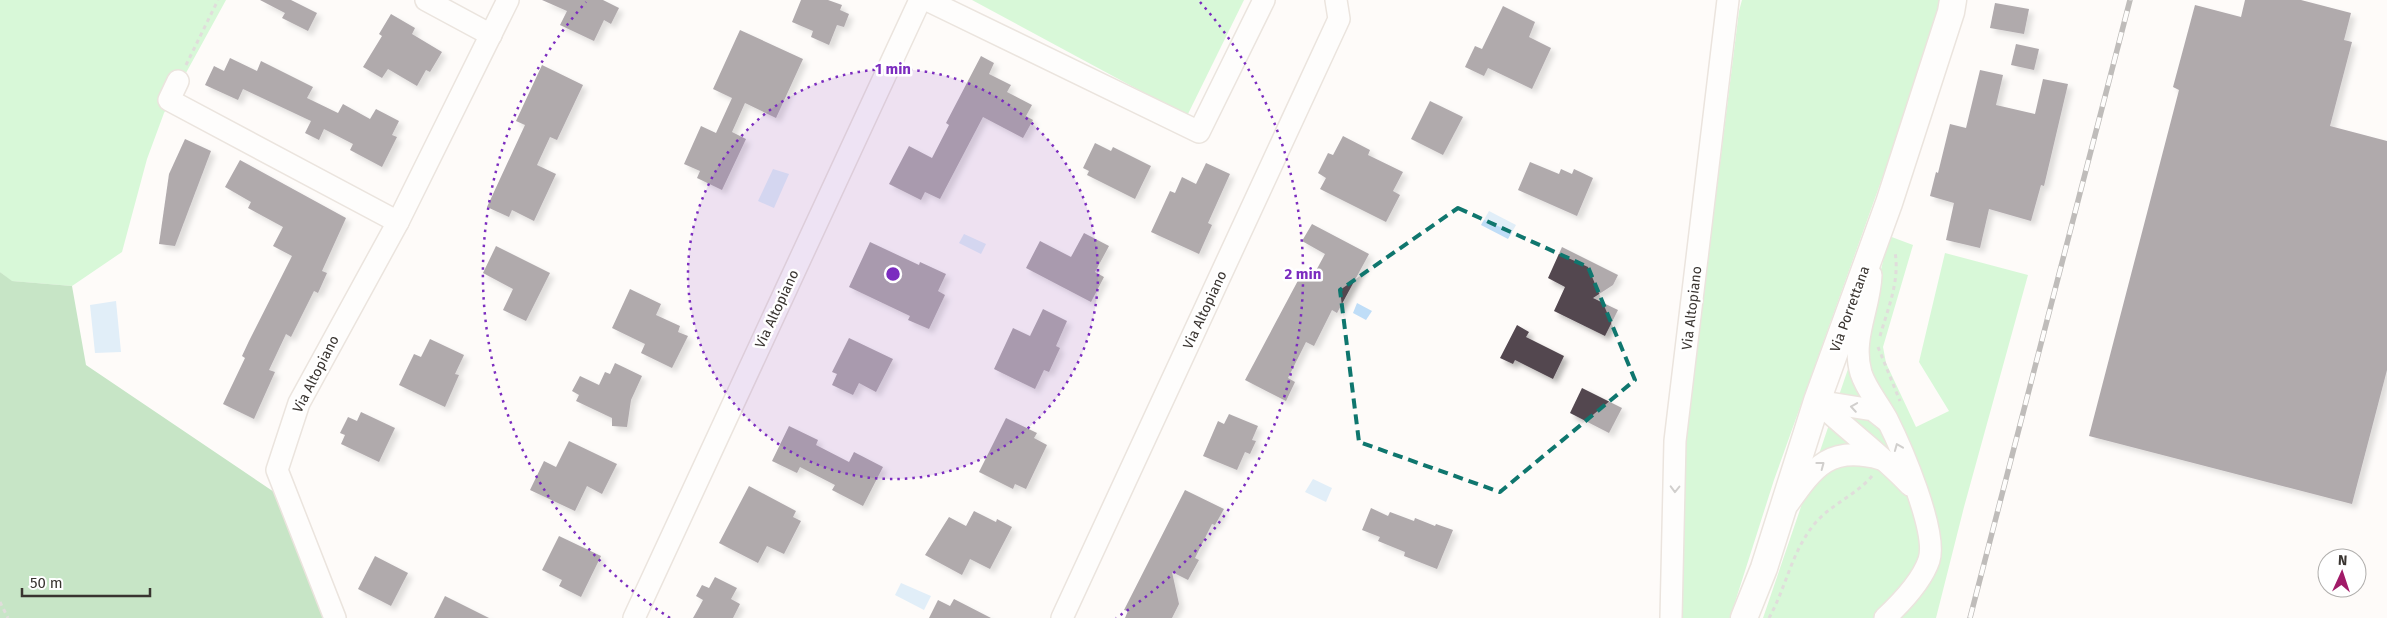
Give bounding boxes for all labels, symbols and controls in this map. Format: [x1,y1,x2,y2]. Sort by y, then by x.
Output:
text: 1 min [875,60,911,78]
street label: Via Porrettana [1827,264,1873,354]
centre of rings [884,265,902,283]
text: 2 min [1285,265,1321,283]
street label: Via Altopiano [1678,265,1706,351]
street label: Via Altopiano [751,267,803,351]
street label: Via Altopiano [1179,268,1231,352]
street label: Via Altopiano [289,333,343,415]
one-way arrow [1849,402,1858,412]
one-way arrow [1894,444,1904,452]
one-way arrow [1815,462,1825,471]
one-way arrow [1669,486,1680,494]
north arrow [2317,548,2367,598]
text: N [2338,552,2348,569]
scale bar [22,566,150,598]
text: 50 m [30,574,63,592]

